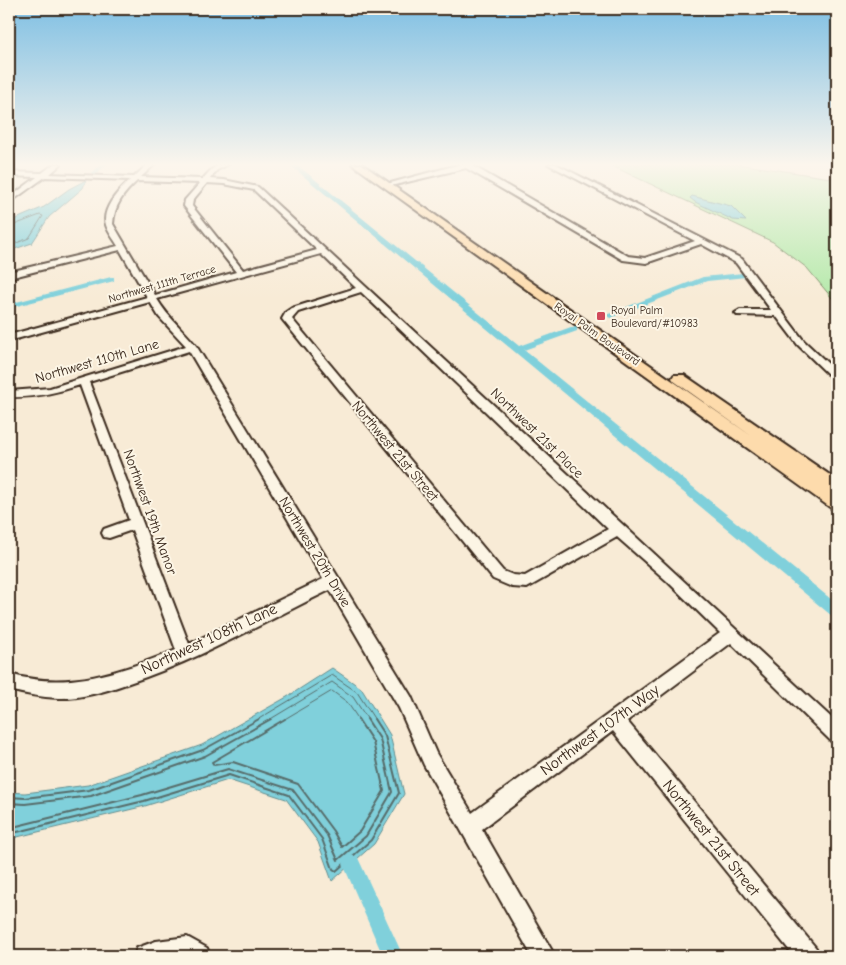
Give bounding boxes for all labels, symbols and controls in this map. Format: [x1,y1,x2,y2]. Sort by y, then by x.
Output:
street label: Northwest 111th Terrace [107,262,218,306]
street label: Royal Palm Boulevard [552,300,642,368]
place label: Royal Palm Boulevard/#10983 [611,304,698,330]
marker: Royal Palm Boulevard/#10983 [595,310,607,322]
street label: Northwest 110th Lane [33,335,161,387]
street label: Northwest 21st Place [487,384,587,482]
street label: Northwest 21st Street [348,397,443,505]
street label: Northwest 19th Manor [119,447,181,577]
street label: Northwest 20th Drive [275,494,355,610]
street label: Northwest 108th Lane [138,600,280,678]
street label: Northwest 107th Way [537,680,664,779]
street label: Northwest 21st Street [659,776,763,900]

